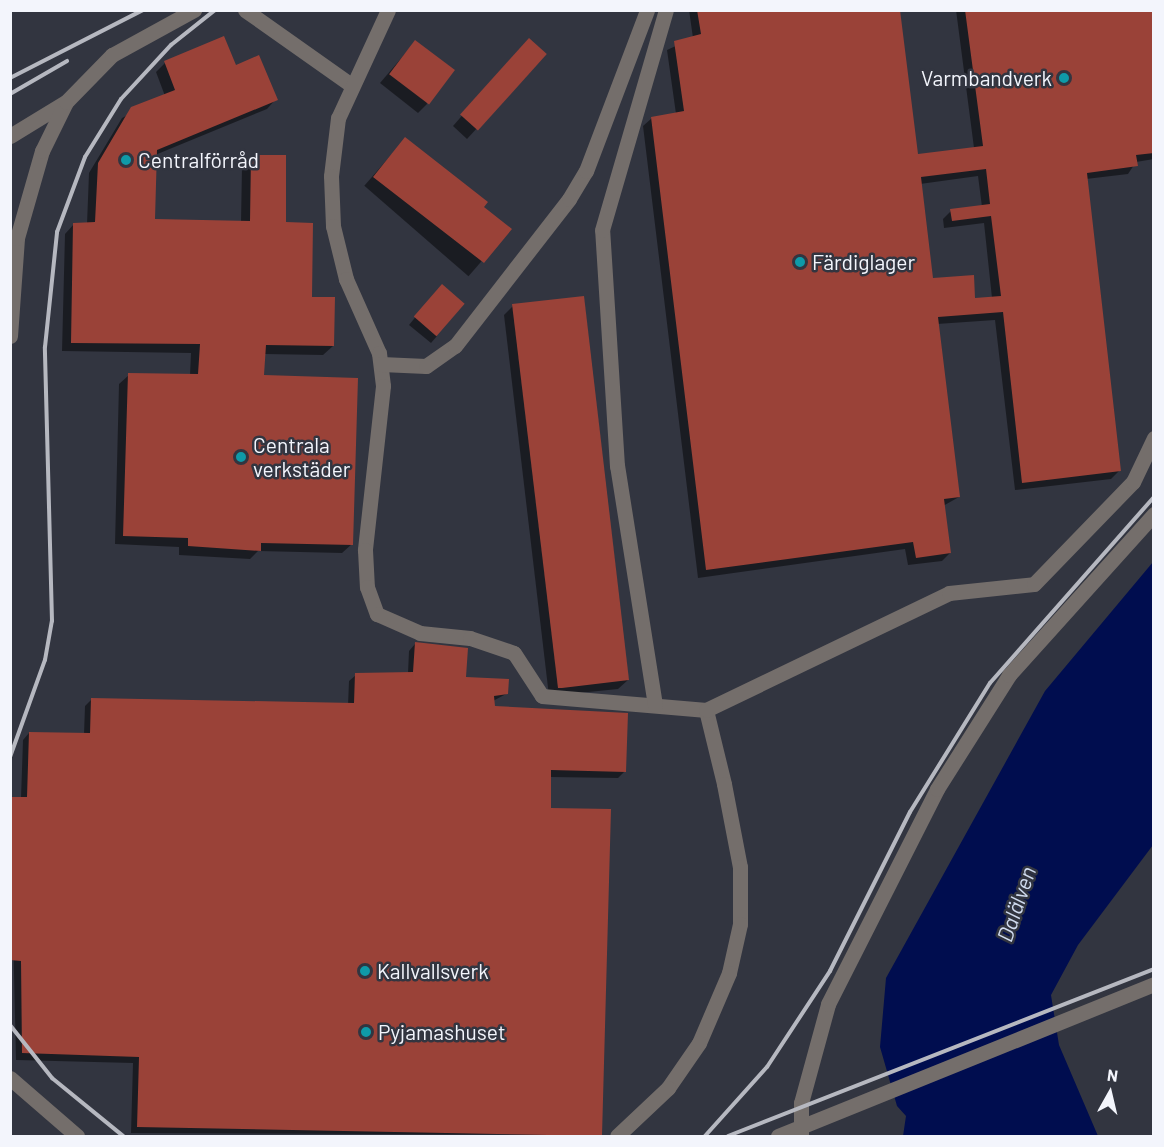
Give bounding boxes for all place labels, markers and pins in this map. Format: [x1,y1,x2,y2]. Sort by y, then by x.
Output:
place label: Varmbandverk [921,65,1052,91]
marker: Varmbandverk [1057,71,1071,85]
place label: Centralförråd [138,147,259,173]
marker: Centralförråd [119,153,133,167]
place label: Färdiglager [812,249,915,275]
marker: Färdiglager [793,255,807,269]
place label: Centrala verkstäder [253,432,350,482]
marker: Centrala verkstäder [234,450,248,464]
place label: Kallvallsverk [377,958,489,984]
marker: Kallvallsverk [358,964,372,978]
place label: Pyjamashuset [378,1019,506,1045]
marker: Pyjamashuset [359,1025,373,1039]

